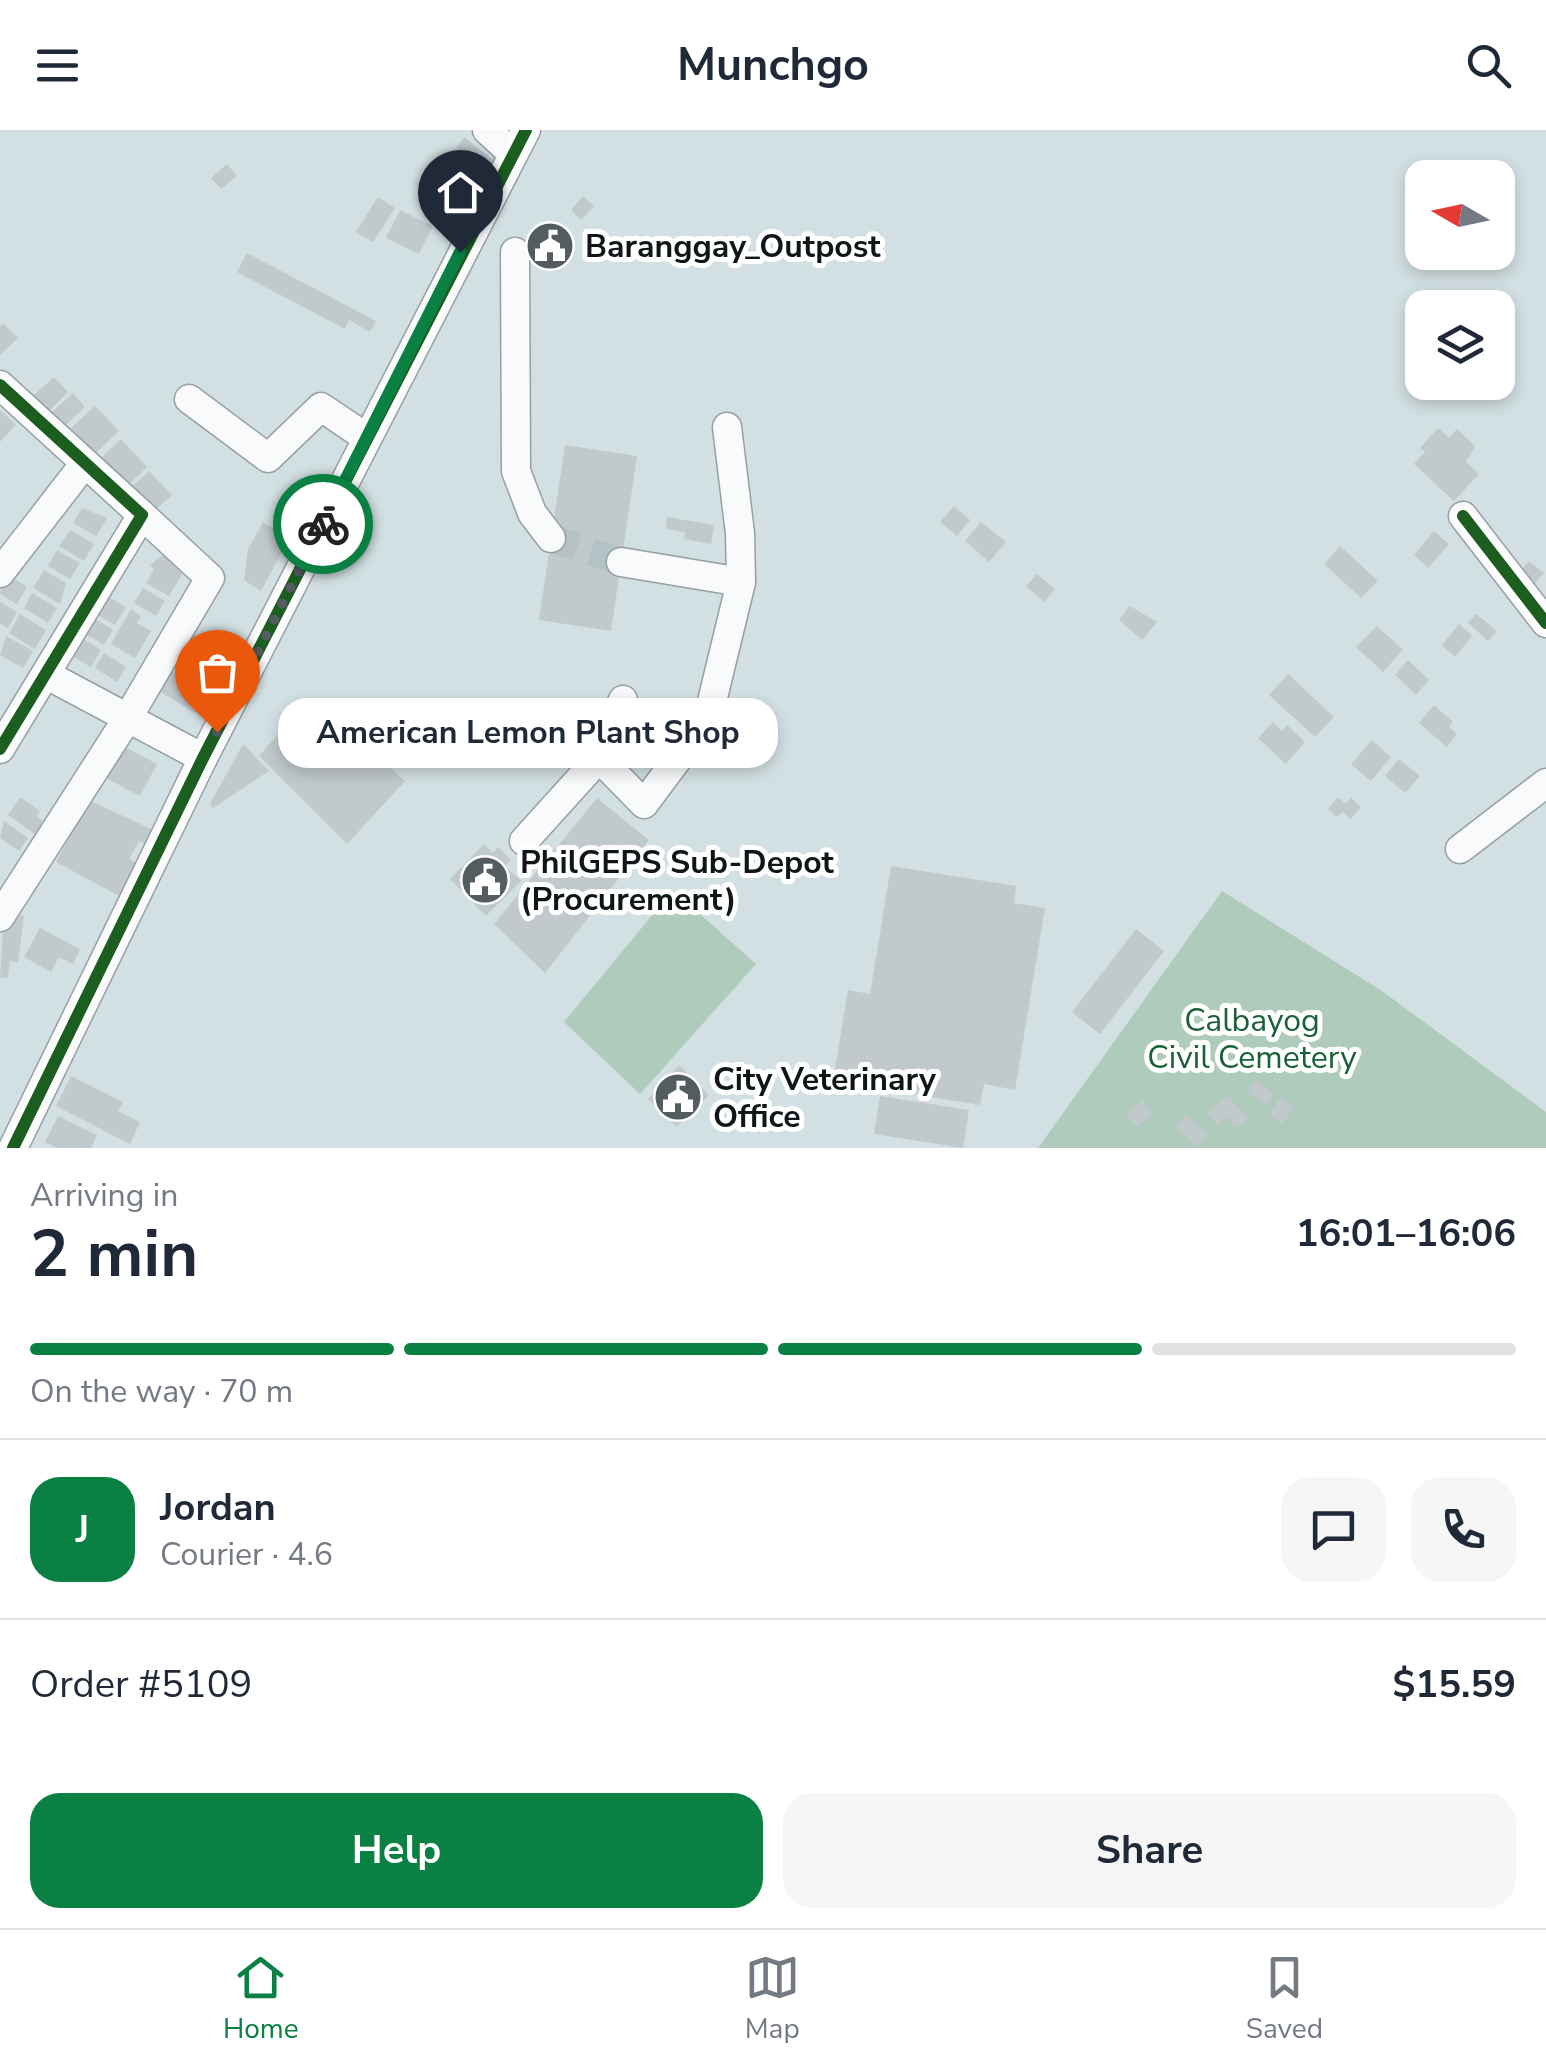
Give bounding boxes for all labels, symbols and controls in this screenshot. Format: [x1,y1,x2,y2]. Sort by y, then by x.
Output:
text: Munchgo [677,35,869,96]
icon: menu [30,38,85,93]
icon: search [1461,38,1516,93]
pin [418,150,503,253]
north arrow [1405,160,1515,270]
map controls [1405,160,1515,400]
icon: home [433,165,488,220]
public building icon: Baranggay_Outpost [524,220,576,272]
place label: Baranggay_Outpost [585,225,881,268]
button: layers [1405,290,1515,400]
courier [273,474,373,574]
icon: bike [296,497,351,552]
pin [175,630,260,733]
icon: bag [190,645,245,700]
callout: American Lemon Plant Shop [277,697,777,767]
text: American Lemon Plant Shop [316,711,740,754]
place label: PhilGEPS Sub-Depot (Procurement) [520,841,835,921]
public building icon: PhilGEPS Sub-Depot (Procurement) [459,854,511,906]
park label: Calbayog Civil Cemetery [1147,999,1357,1079]
place label: City Veterinary Office [713,1058,937,1138]
public building icon: City Veterinary Office [652,1071,704,1123]
text: Arriving in [30,1174,178,1217]
text: 16:01–16:06 [1296,1208,1516,1259]
text: 2 min [30,1210,198,1299]
text: On the way · 70 m [30,1370,293,1413]
button: chat [1281,1477,1386,1582]
button: phone [1411,1477,1516,1582]
text: Jordan [160,1482,276,1533]
text: J [76,1504,89,1555]
text: Courier · 4.6 [160,1533,333,1576]
text: Order #5109 [30,1659,252,1710]
text: $15.59 [1393,1659,1516,1710]
button: Help [30,1793,763,1908]
button: Share [783,1793,1516,1908]
tab: Home [223,1950,299,2048]
tab: Map [745,1950,800,2048]
tab: Saved [1246,1950,1323,2048]

